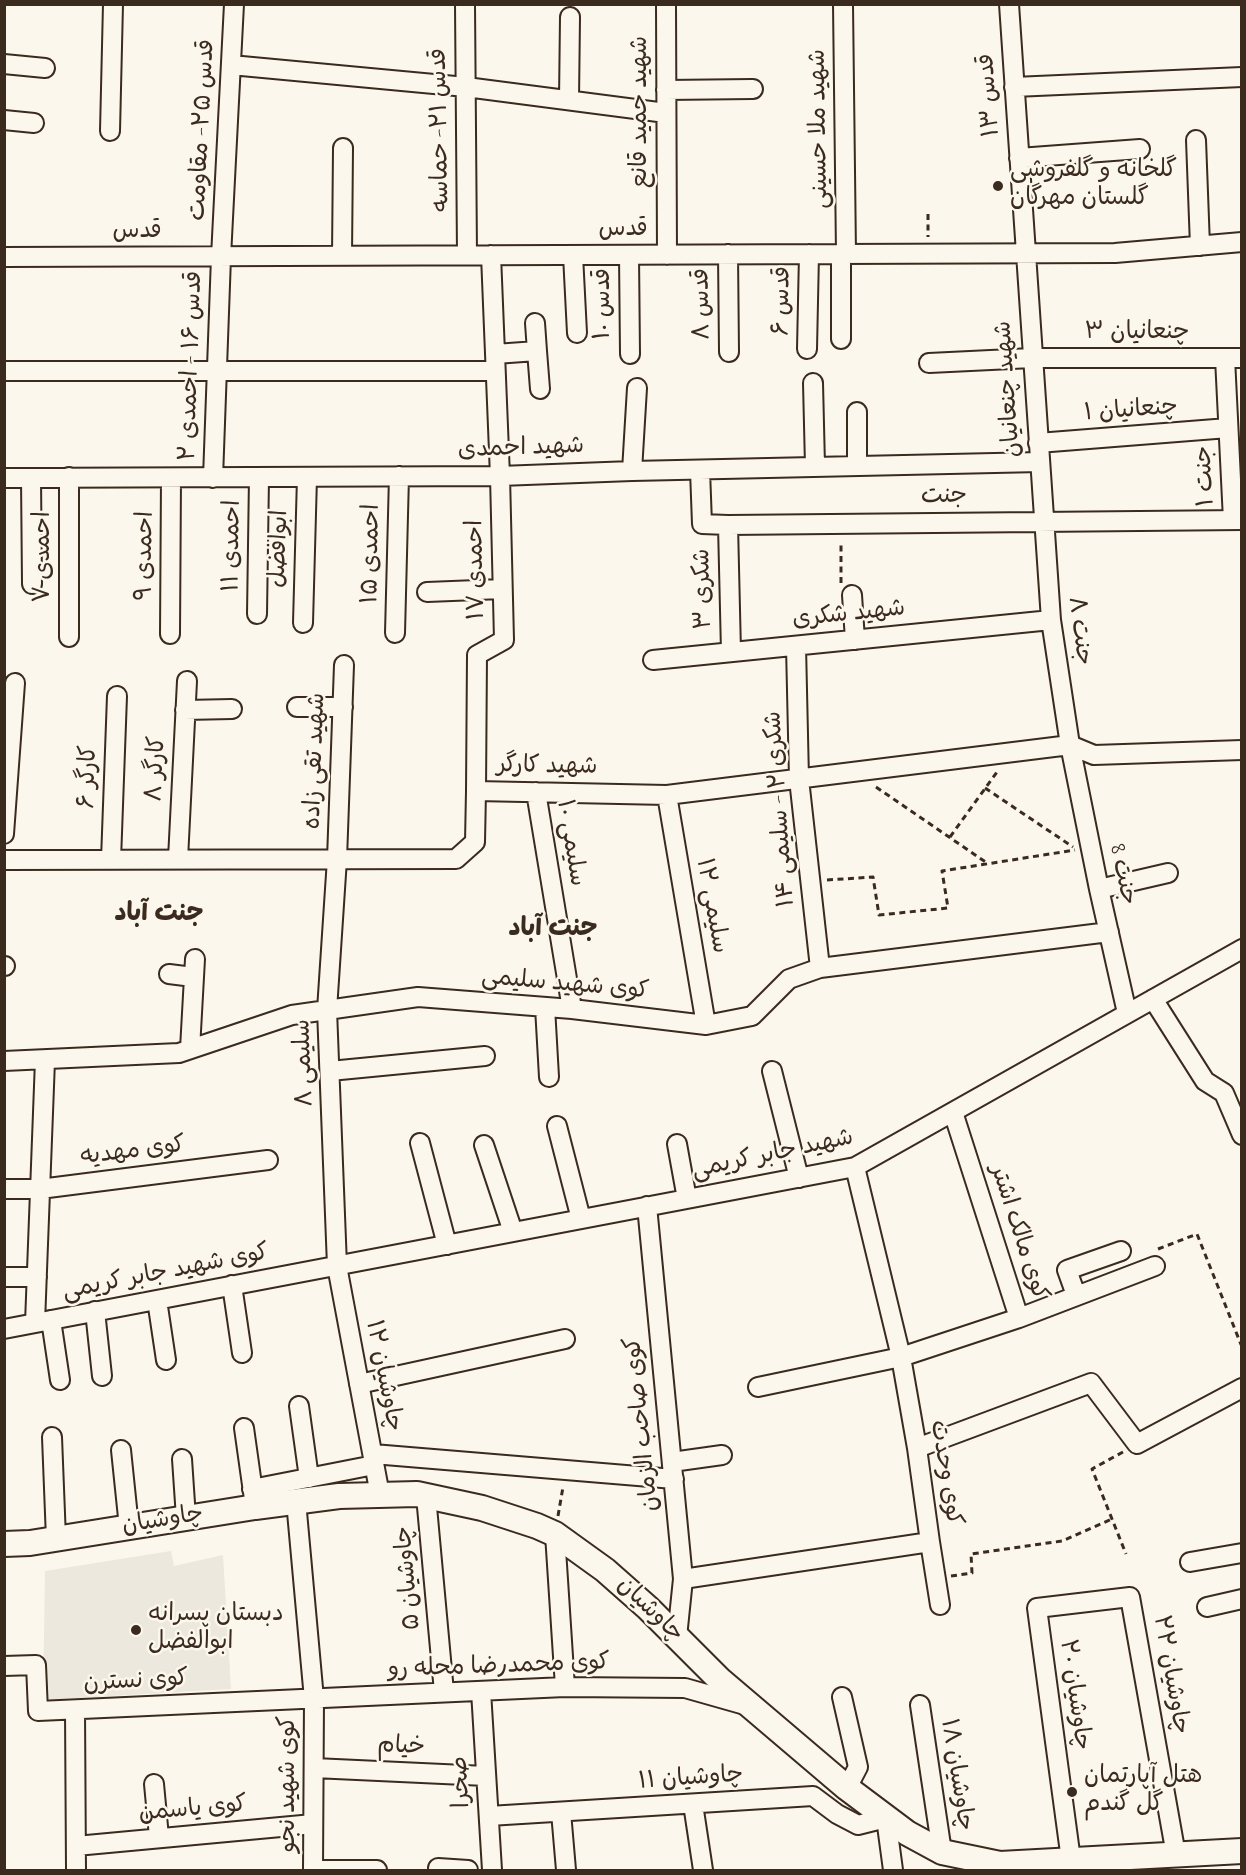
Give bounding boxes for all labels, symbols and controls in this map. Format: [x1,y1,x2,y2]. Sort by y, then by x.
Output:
street label: شهید حمید قانع [628,36,656,188]
street label: قدس ۲۵- مقاومت [185,38,223,222]
street label: قدس ۲۱- حماسه [426,48,458,212]
street label: شهید ملا حسینی [805,49,837,209]
street label: قدس ۱۳ [974,52,1008,138]
place label: گلخانه و گلفروشی گلستان مهرگان [1010,158,1177,214]
marker: گلخانه و گلفروشی گلستان مهرگان [991,179,1005,193]
street label: قدس [598,217,648,245]
street label: قدس [112,219,162,247]
street label: قدس ۶ [769,266,799,336]
street label: قدس ۱۰ [591,268,619,340]
street label: قدس ۸ [689,268,719,340]
street label: قدس ۱۶ - احمدی ۲ [175,270,211,462]
street label: شهید چنعانیان [991,320,1029,458]
street label: چنعانیان ۳ [1085,320,1189,348]
street label: چنعانیان ۱ [1083,394,1179,430]
street label: شهید احمدی [457,433,585,467]
street label: جنت ۱ [1191,445,1223,507]
street label: جنت [921,483,967,513]
street label: احمدی ۱۱ [219,500,249,592]
street label: احمدی ۱۵ [358,504,388,604]
street label: ابوافضل [265,510,297,588]
street label: احمدی ۷ [31,511,59,603]
street label: احمدی ۹ [132,511,162,601]
street label: احمدی ۱۷ [463,520,493,620]
street label: شکری ۳ [690,548,720,630]
street label: جنت ۸ [1059,595,1097,667]
street label: شهید شکری [791,596,907,636]
street label: شهید تقی زاده [300,692,334,830]
street label: شکری ۲ - سلیمی ۱۴ [761,710,803,908]
street label: کارگر ۸ [142,735,174,803]
street label: کارگر ۶ [75,745,105,809]
street label: شهید کارگر [496,753,598,783]
street label: سلیمی ۱۰ [548,798,590,888]
street label: جنت 8 [1101,842,1141,908]
street label: سلیمی ۱۲ [687,856,733,956]
district label: جنت آباد [115,900,203,932]
district label: جنت آباد [509,915,597,947]
street label: کوی شهید سلیمی [480,964,650,1008]
street label: سلیمی ۸ [290,1019,322,1107]
street label: شهید جابر کریمی [690,1125,856,1187]
street label: کوی مهدیه [79,1132,187,1174]
street label: کوی مالک اشتر [981,1161,1053,1305]
street label: کوی شهید جابر کریمی [60,1240,272,1308]
street label: چاوشیان ۱۲ [357,1318,407,1434]
street label: کوی صاحب الزمان [621,1335,667,1513]
street label: کوی وحدت [921,1418,967,1528]
street label: چاوشیان [120,1501,206,1543]
street label: چاوشیان ۵ [391,1525,429,1631]
street label: چاوشیان [610,1572,688,1650]
place label: دبستان پسرانه ابوالفضل [148,1602,284,1658]
street label: چاوشیان ۲۲ [1144,1613,1194,1737]
marker: دبستان پسرانه ابوالفضل [129,1623,143,1637]
street label: چاوشیان ۲۰ [1051,1638,1095,1752]
street label: کوی محمدرضا محله رو [388,1650,610,1686]
street label: کوی نسترن [83,1666,189,1700]
street label: کوی شهید نجو [276,1716,304,1852]
street label: چاوشیان ۱۸ [932,1717,978,1833]
street label: خیام [376,1732,426,1764]
street label: صحرا [447,1755,479,1809]
street label: چاوشیان ۱۱ [638,1762,744,1798]
place label: هتل آپارتمان گل گندم [1084,1764,1202,1820]
marker: هتل آپارتمان گل گندم [1065,1785,1079,1799]
street label: کوی یاسمن [138,1792,248,1830]

